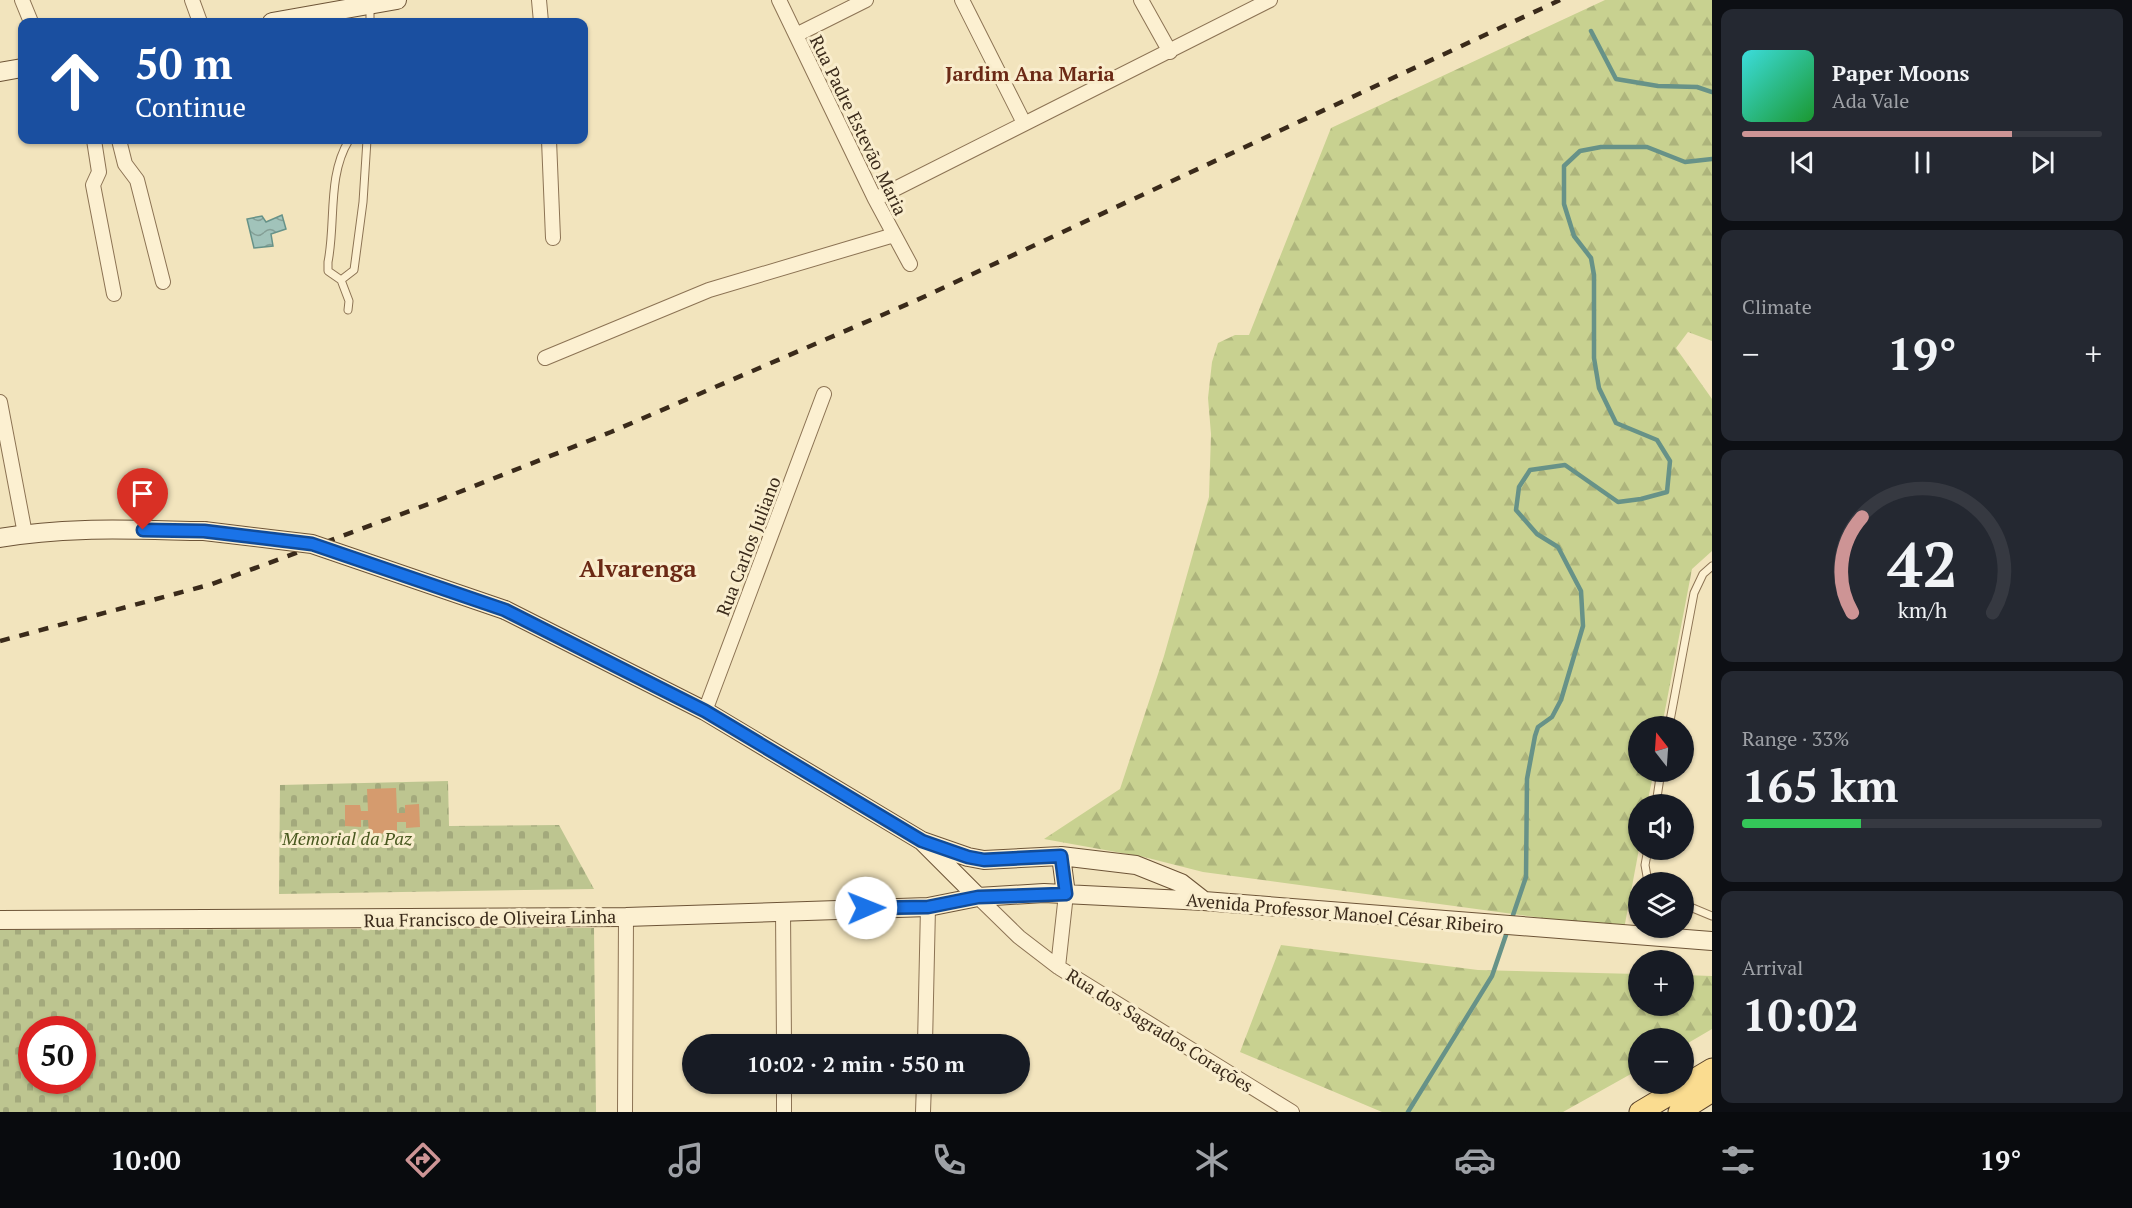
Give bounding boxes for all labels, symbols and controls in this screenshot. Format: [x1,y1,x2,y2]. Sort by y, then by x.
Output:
street label: Rua Padre Estevão Maria [805,31,913,219]
text: 50 m [135,35,233,91]
icon: ahead [36,42,114,120]
text: Paper Moons [1832,58,1970,87]
district label: Jardim Ana Maria [945,60,1115,87]
text: Ada Vale [1832,87,1909,114]
text: Continue [135,89,246,125]
icon: previous [1786,146,1819,179]
icon: pause [1906,146,1939,179]
icon: next [2026,146,2059,179]
text: Climate [1742,293,1812,320]
text: 19° [1887,323,1957,383]
text: − [1742,332,1760,375]
text: + [2084,332,2102,375]
pin [117,468,168,530]
street label: Rua Carlos Juliano [710,473,786,619]
icon: arrive [126,477,159,510]
text: 42 [1887,522,1957,605]
district label: Alvarenga [579,552,697,584]
text: km/h [1897,596,1947,624]
north arrow [1628,716,1694,782]
map controls [1628,716,1694,1094]
text: Range · 33% [1742,725,1849,752]
text: 165 km [1742,755,1898,815]
button: sound [1628,794,1694,860]
park label: Memorial da Paz [281,826,413,850]
button: layers [1628,872,1694,938]
position arrow [834,876,898,940]
street label: Avenida Professor Manoel César Ribeiro [1185,887,1505,939]
street label: Rua Francisco de Oliveira Linha [363,904,617,932]
button: + [1628,950,1694,1016]
text: Arrival [1742,954,1803,981]
street label: Rua dos Sagrados Corações [1062,963,1258,1097]
text: 10:02 [1742,984,1859,1044]
speed limit sign: 50 [18,1016,96,1094]
button: − [1628,1028,1694,1094]
text: 10:02 · 2 min · 550 m [747,1049,965,1078]
icon: directions [402,1139,444,1181]
icon: music [665,1139,707,1181]
icon: phone [928,1139,970,1181]
icon: climate [1191,1139,1233,1181]
icon: car [1454,1139,1496,1181]
icon: filters [1717,1139,1759,1181]
text: 10:00 [111,1142,181,1178]
text: 19° [1980,1142,2021,1178]

